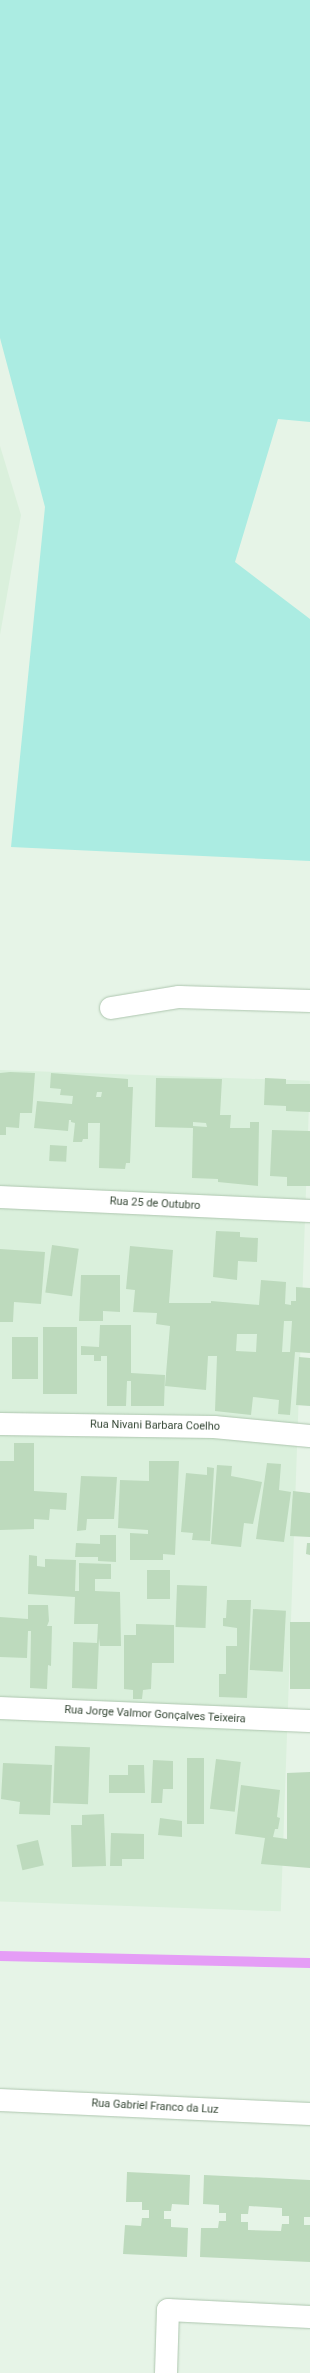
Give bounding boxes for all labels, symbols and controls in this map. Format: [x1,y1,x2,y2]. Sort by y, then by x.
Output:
street label: Rua 25 de Outubro [109,1195,201,1213]
street label: Rua Nivani Barbara Coelho [90,1418,220,1434]
street label: Rua Jorge Valmor Gonçalves Teixeira [64,1704,246,1726]
street label: Rua Gabriel Franco da Luz [91,2097,219,2117]

